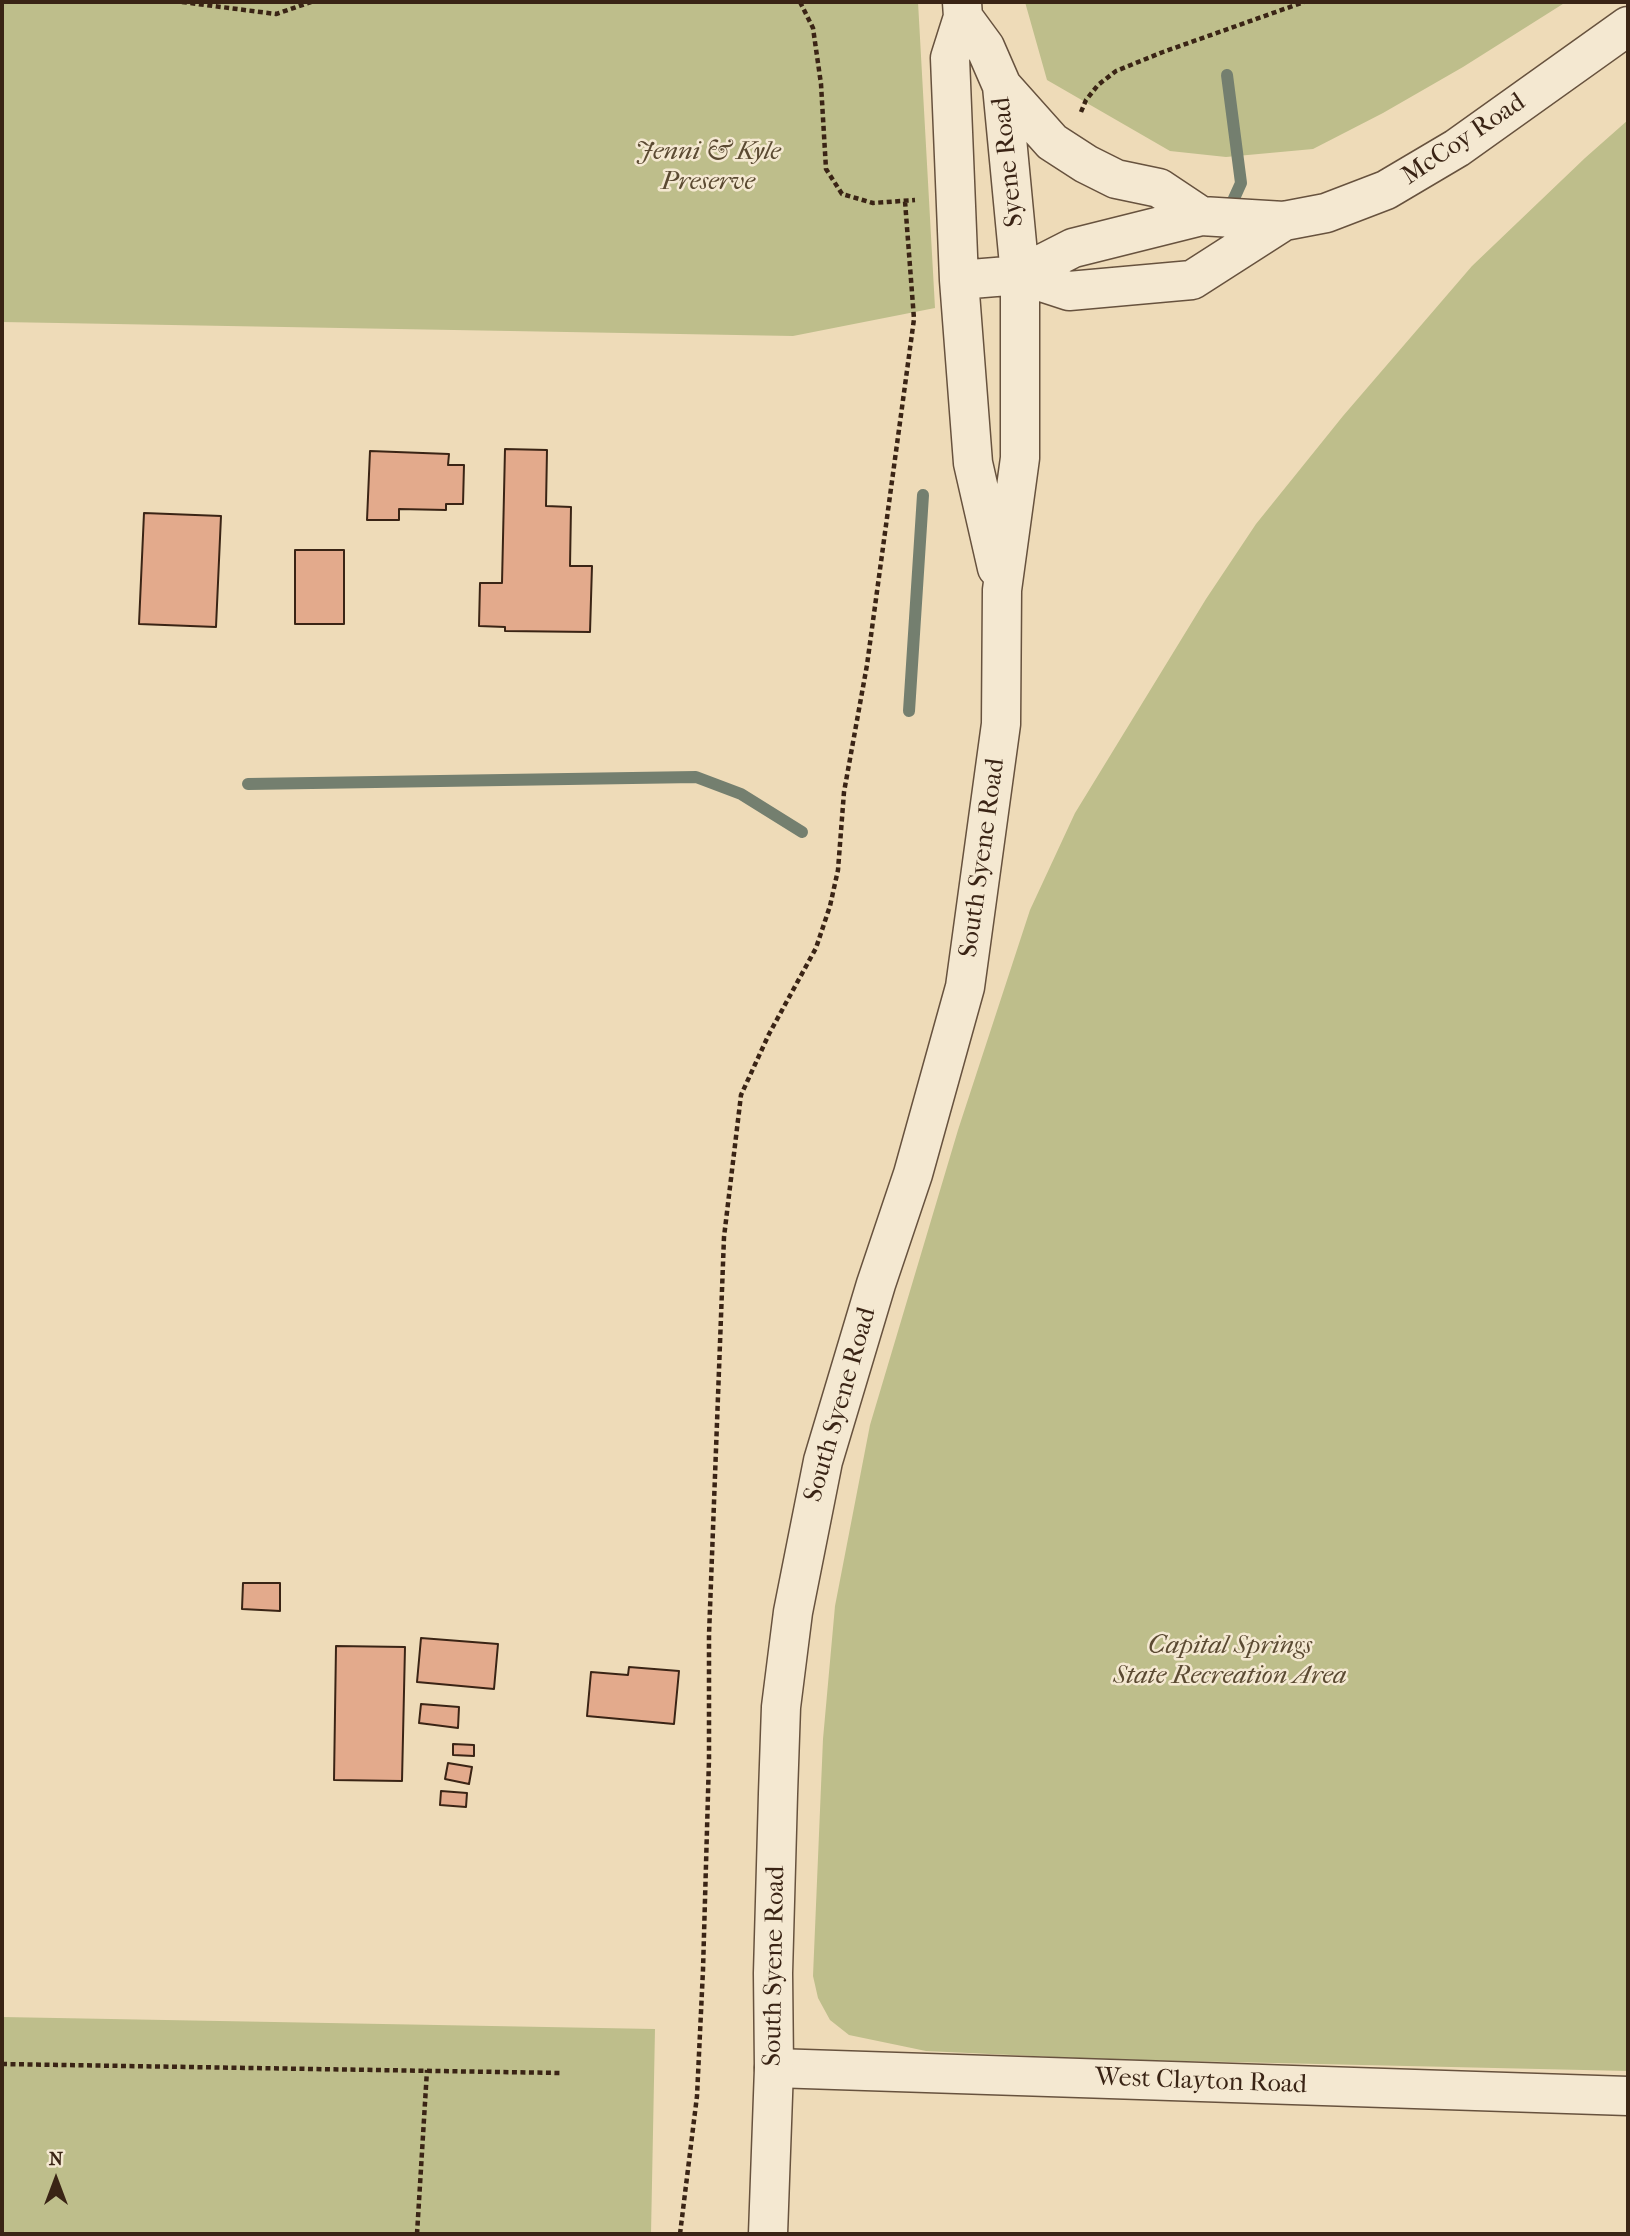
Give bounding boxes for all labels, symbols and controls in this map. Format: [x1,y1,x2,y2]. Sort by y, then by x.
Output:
street label: McCoy Road [1396,87,1532,193]
street label: Syene Road [987,96,1031,228]
park label: Jenni & Kyle Preserve [635,137,781,198]
street label: South Syene Road [954,756,1012,960]
street label: South Syene Road [798,1304,884,1506]
park label: Capital Springs State Recreation Area [1113,1631,1347,1692]
street label: South Syene Road [758,1865,792,2067]
street label: West Clayton Road [1094,2063,1308,2101]
north arrow [21,2145,91,2215]
text: N [49,2148,63,2170]

